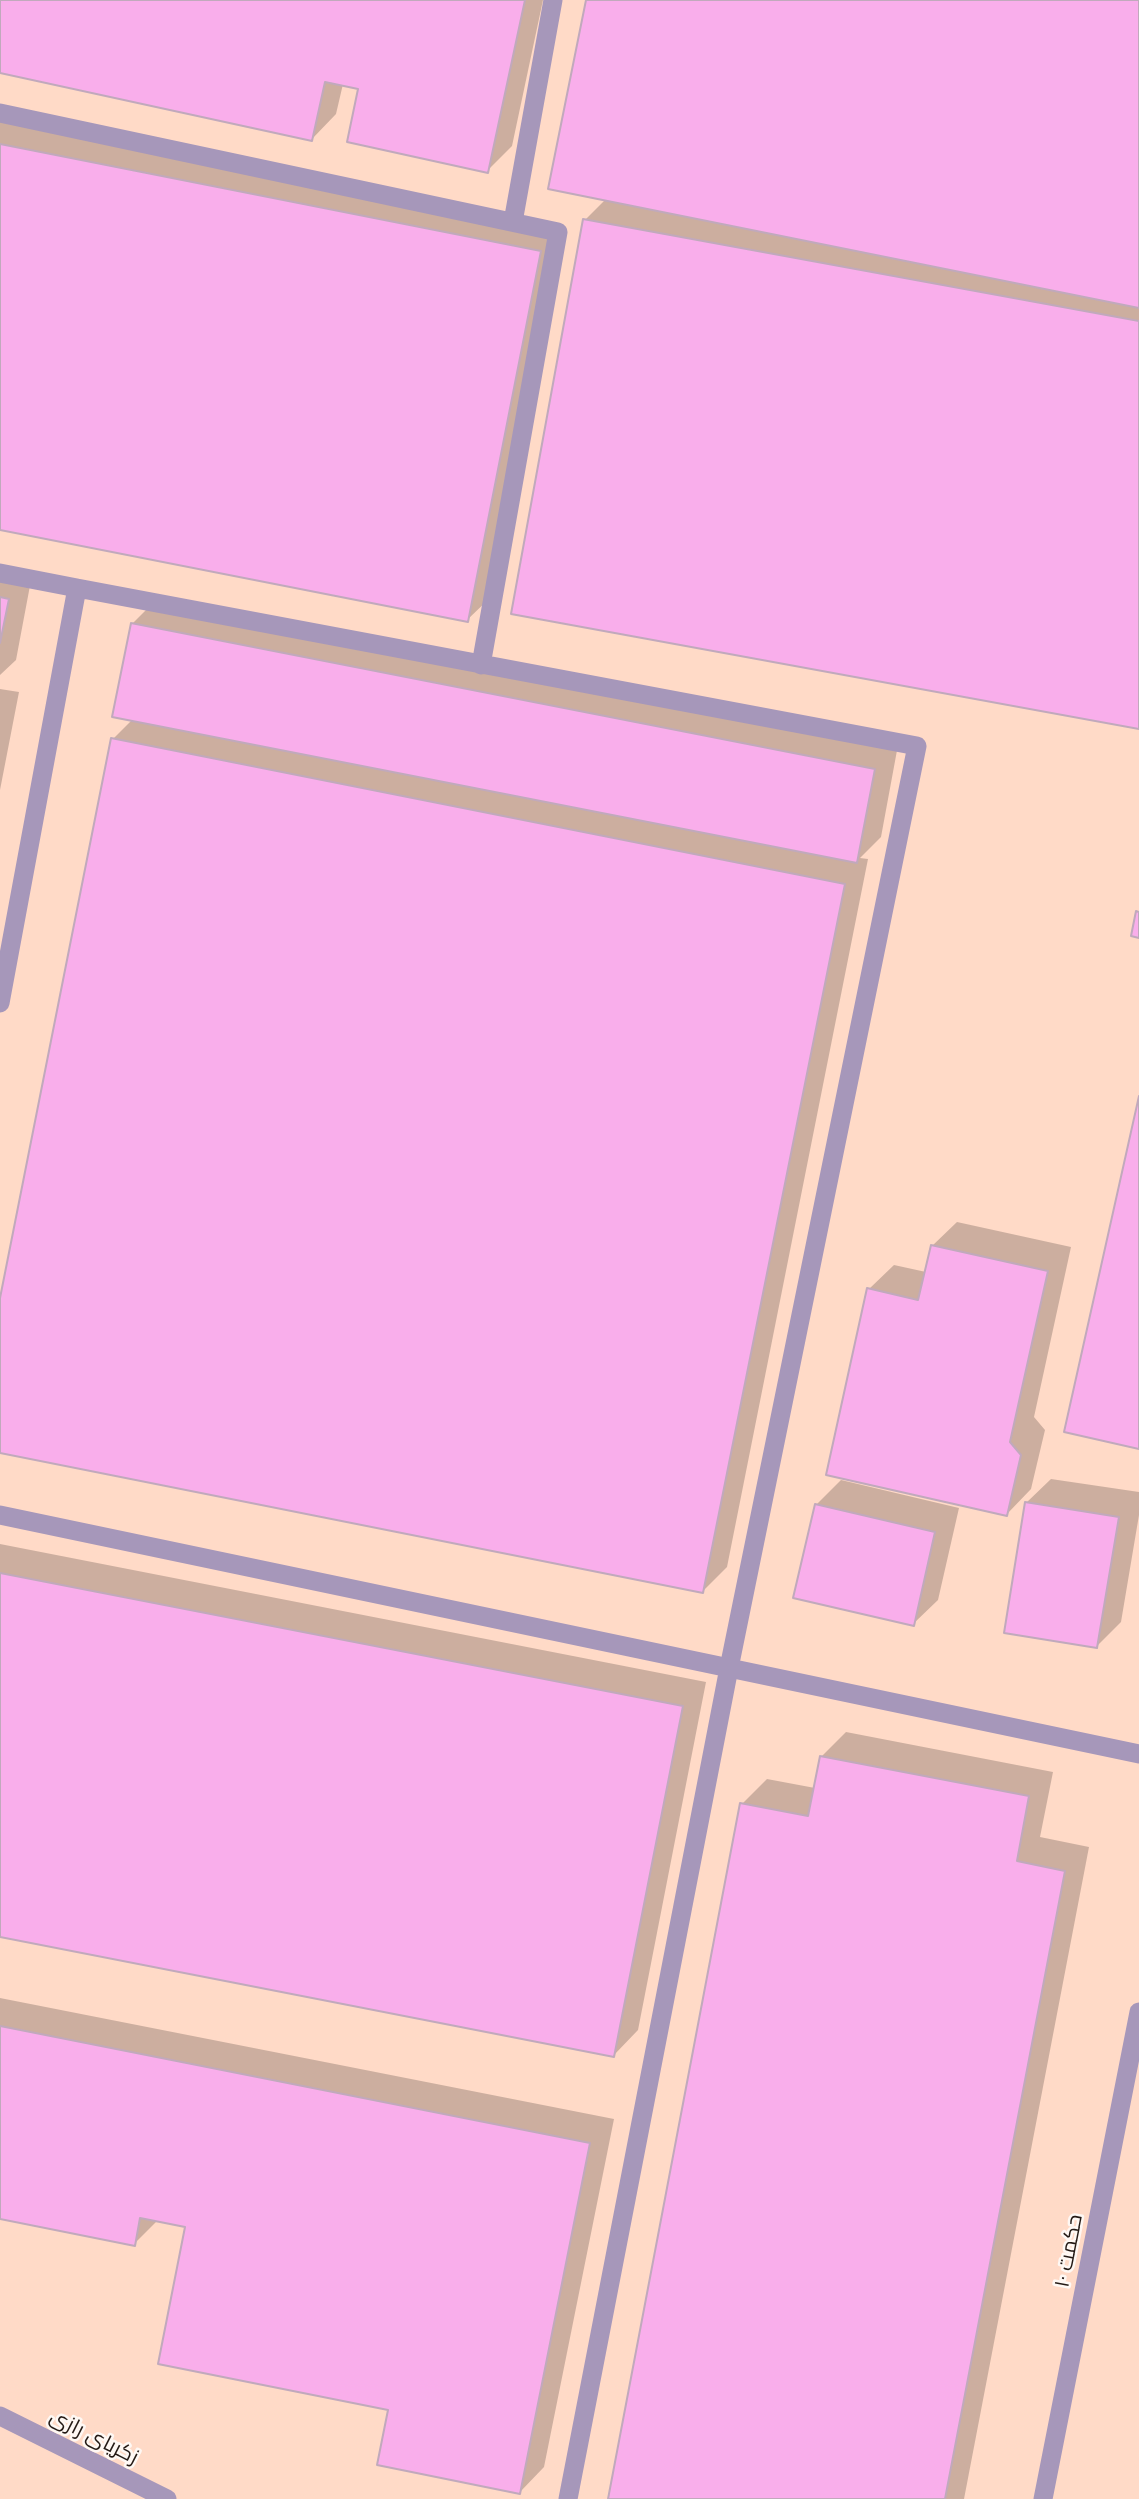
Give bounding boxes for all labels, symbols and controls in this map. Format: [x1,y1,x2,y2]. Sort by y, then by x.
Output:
street label: حکمت ۱۰ [1050,2212,1088,2290]
street label: زکریای رازی [45,2404,143,2470]

